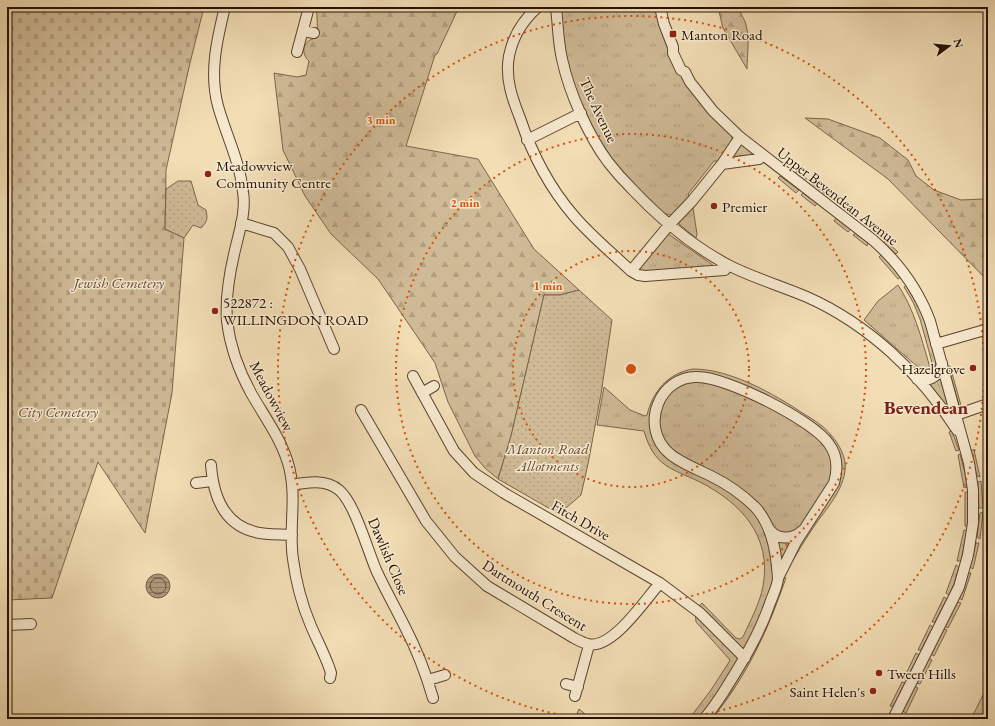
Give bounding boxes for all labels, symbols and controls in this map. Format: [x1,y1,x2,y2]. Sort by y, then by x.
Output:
place label: Manton Road [681,25,763,44]
north arrow [929,26,969,66]
marker: Manton Road [668,29,678,39]
text: N [951,37,967,50]
street label: The Avenue [576,74,622,146]
text: 3 min [366,112,396,128]
street label: Upper Bevendean Avenue [774,143,902,249]
place label: Meadowview Community Centre [216,156,331,192]
marker: Meadowview Community Centre [203,169,213,179]
text: 2 min [450,195,480,211]
place label: Premier [722,197,767,216]
marker: Premier [709,201,719,211]
park label: Jewish Cemetery [71,273,164,292]
text: 1 min [533,278,563,294]
place label: 522872 : WILLINGDON ROAD [223,293,368,329]
marker: 522872 : WILLINGDON ROAD [210,306,220,316]
street label: Meadowview [246,358,299,435]
place label: Hazelgrove [901,359,965,378]
centre of rings [624,362,638,376]
marker: Hazelgrove [968,363,978,373]
district label: Bevendean [884,395,968,420]
park label: City Cemetery [18,402,98,421]
park label: Manton Road Allotments [506,439,589,475]
street label: Fitch Drive [548,496,614,545]
street label: Dawlish Close [364,514,414,598]
street label: Dartmouth Crescent [479,555,591,635]
place label: Tween Hills [887,664,956,683]
marker: Tween Hills [874,668,884,678]
place label: Saint Helen's [790,682,865,701]
marker: Saint Helen's [868,686,878,696]

